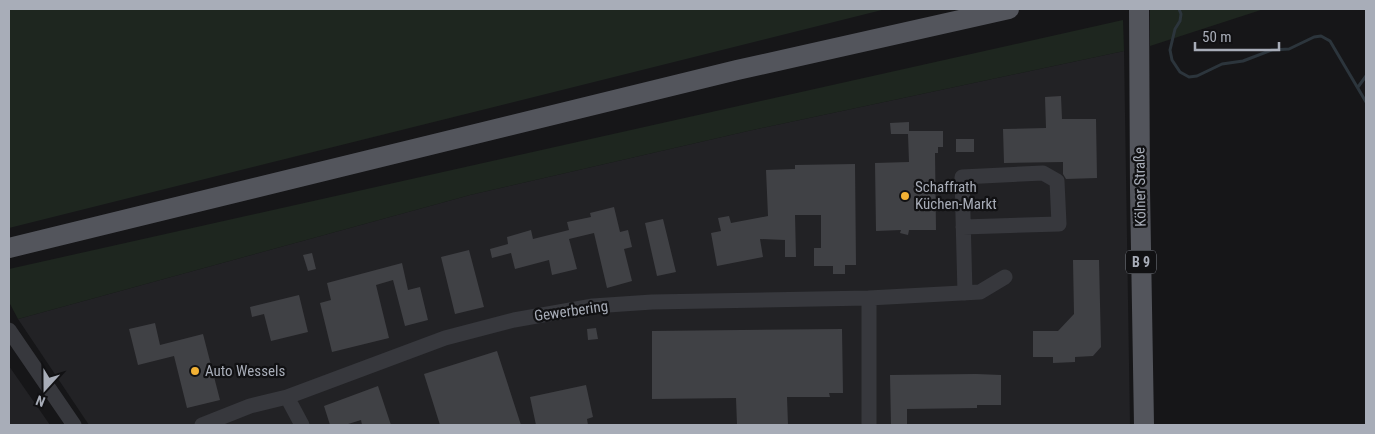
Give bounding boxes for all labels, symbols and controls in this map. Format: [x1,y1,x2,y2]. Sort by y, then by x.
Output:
scale bar [1195,20,1279,52]
text: 50 m [1202,28,1232,46]
street label: Kölner Straße [1130,147,1150,227]
place label: Schaffrath Küchen-Markt [915,178,997,213]
marker: Schaffrath Küchen-Markt [899,190,911,202]
road number: B 9 [1126,250,1156,274]
street label: Gewerbering [533,297,609,325]
place label: Auto Wessels [205,362,285,380]
north arrow [20,364,70,414]
marker: Auto Wessels [189,365,201,377]
text: N [33,392,47,410]

